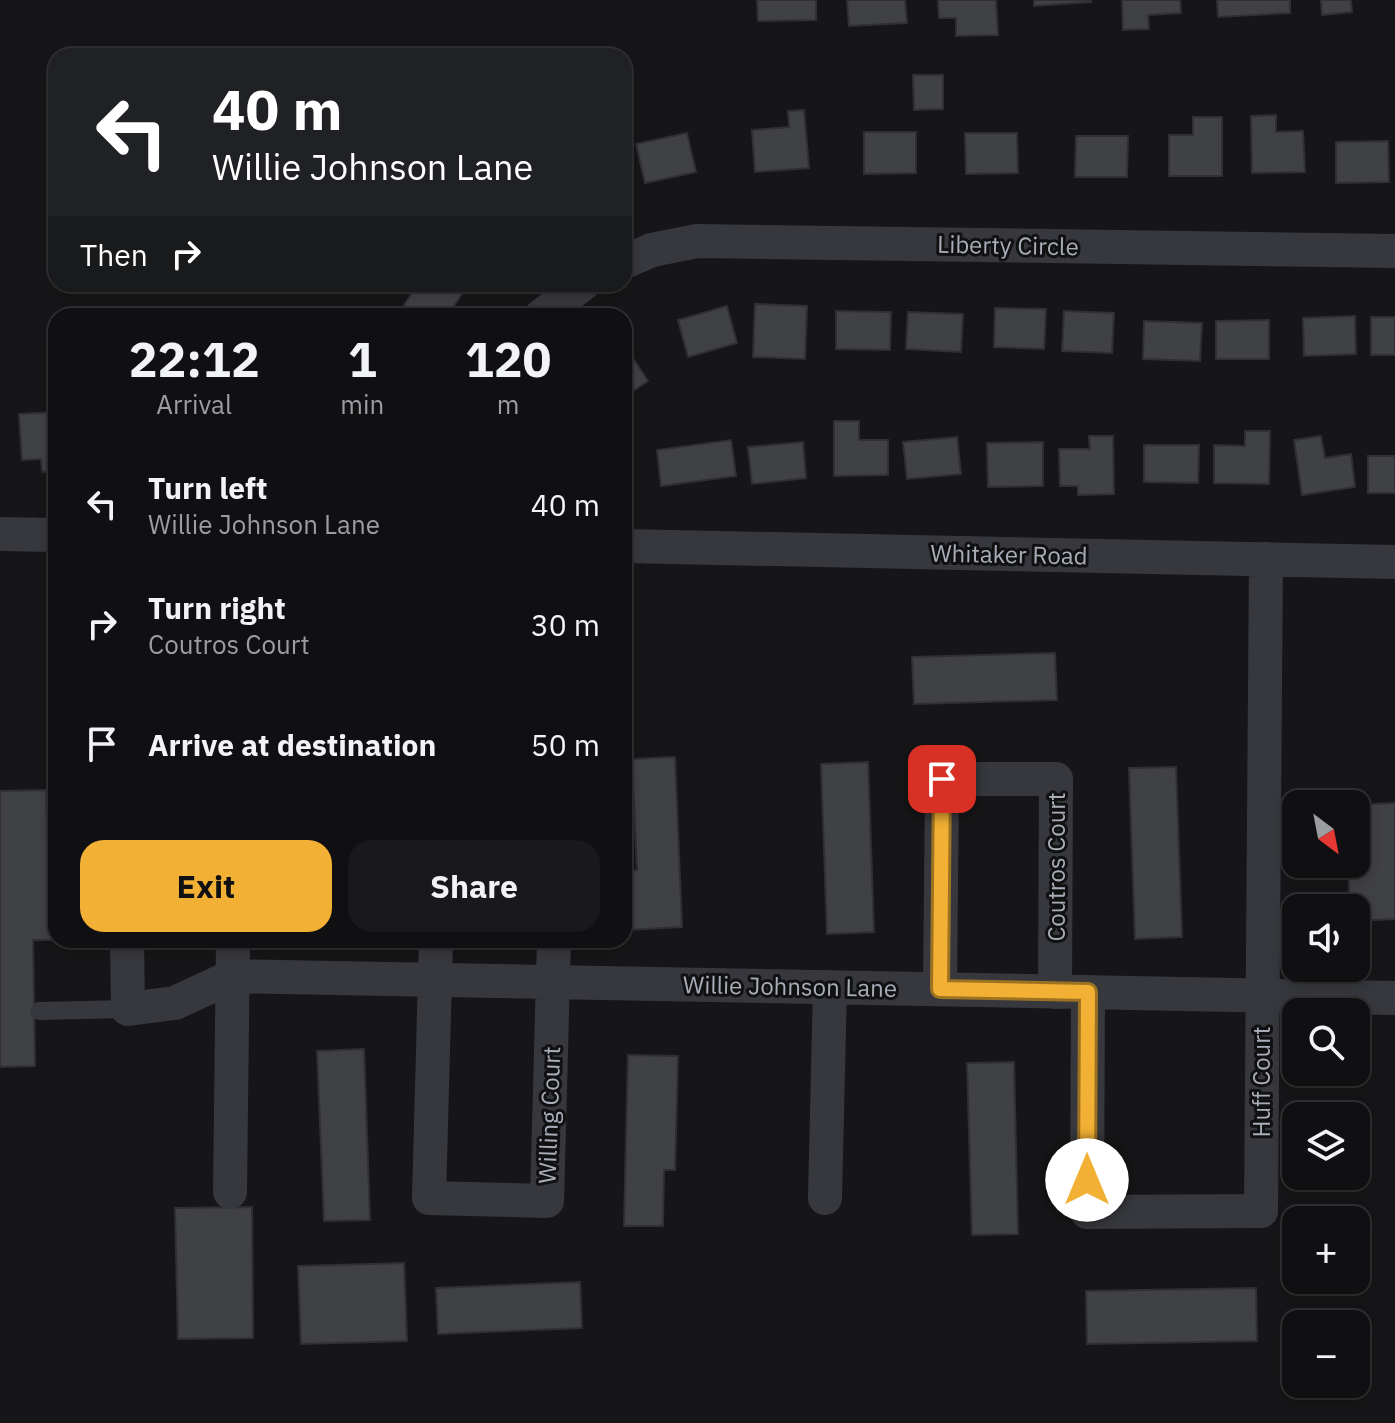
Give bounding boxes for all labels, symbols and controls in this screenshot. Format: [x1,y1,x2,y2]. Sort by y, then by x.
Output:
text: 40 m [212,73,342,145]
icon: left [80,80,184,184]
text: Willie Johnson Lane [212,143,533,190]
street label: Liberty Circle [937,228,1079,262]
icon: right [164,232,208,276]
text: Then [80,235,148,274]
text: 22:12 [129,328,260,390]
text: 1 [348,328,377,390]
text: 120 [465,328,551,390]
text: Arrival [156,387,232,421]
text: min [340,387,384,421]
text: m [497,387,519,421]
text: Turn left [148,468,267,507]
icon: left [80,482,124,526]
text: 40 m [531,485,600,524]
text: Willie Johnson Lane [148,507,380,541]
street label: Whitaker Road [930,537,1088,571]
text: Turn right [148,588,286,627]
icon: right [80,602,124,646]
text: 30 m [531,605,600,644]
text: Coutros Court [148,627,310,661]
icon: arrive [80,722,124,766]
text: Arrive at destination [148,725,436,764]
text: 50 m [531,725,600,764]
pin [908,745,976,813]
icon: arrive [920,757,964,801]
north arrow [1282,790,1370,878]
map controls [1282,790,1370,1398]
street label: Coutros Court [1040,792,1072,942]
button: Exit [80,840,332,932]
button: Share [348,840,600,932]
button: sound [1282,894,1370,982]
street label: Willie Johnson Lane [683,968,897,1004]
button: search [1282,998,1370,1086]
street label: Huff Court [1245,1026,1277,1138]
street label: Willing Court [531,1046,567,1184]
button: layers [1282,1102,1370,1190]
position arrow [1045,1138,1129,1222]
button: + [1282,1206,1370,1294]
button: − [1282,1310,1370,1398]

